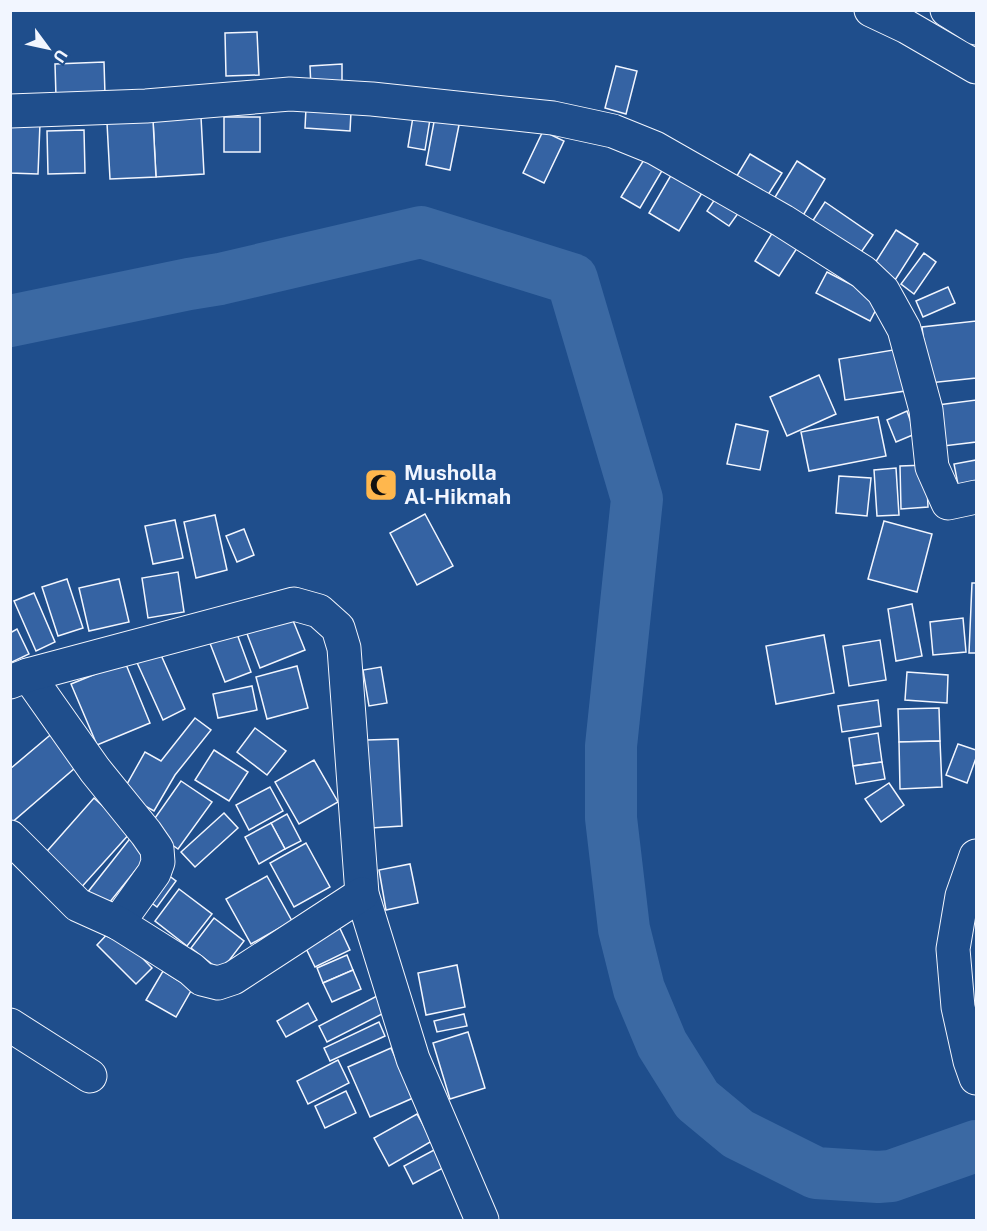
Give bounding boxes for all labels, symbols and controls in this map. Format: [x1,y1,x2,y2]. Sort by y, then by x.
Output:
north arrow [18,18,78,78]
text: U [49,46,71,66]
place label: Musholla Al-Hikmah [404,460,511,509]
mosque icon: Musholla Al-Hikmah [363,467,399,503]

